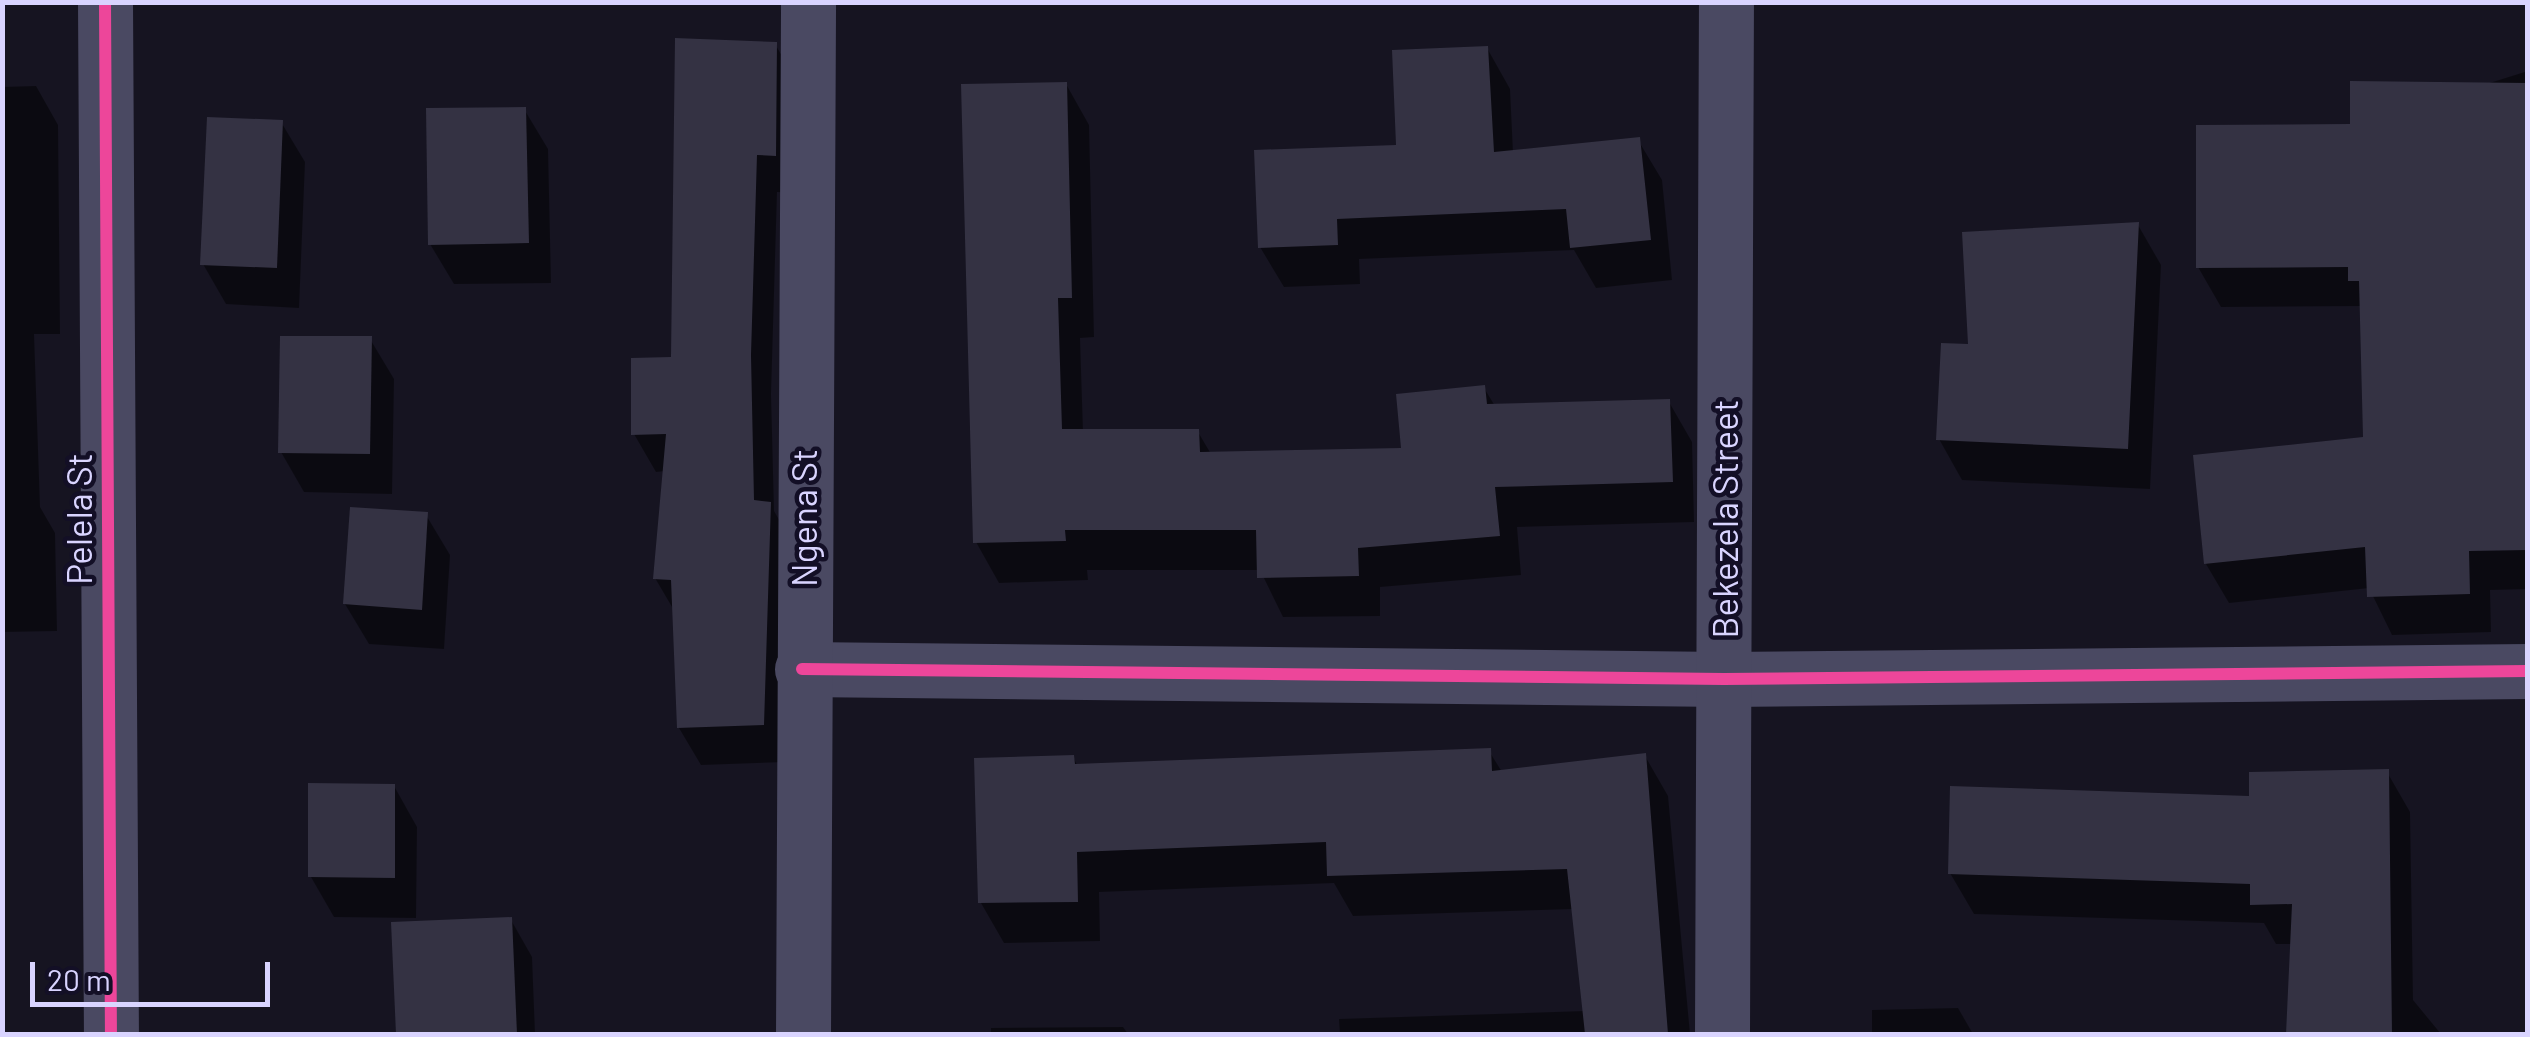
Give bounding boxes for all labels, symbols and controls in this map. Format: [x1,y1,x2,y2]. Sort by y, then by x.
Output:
street label: Bekezela Street [1703,400,1745,638]
street label: Ngena St [782,449,824,587]
street label: Pelela St [57,453,99,585]
scale bar [35,942,275,1004]
text: 20 m [47,961,111,997]

